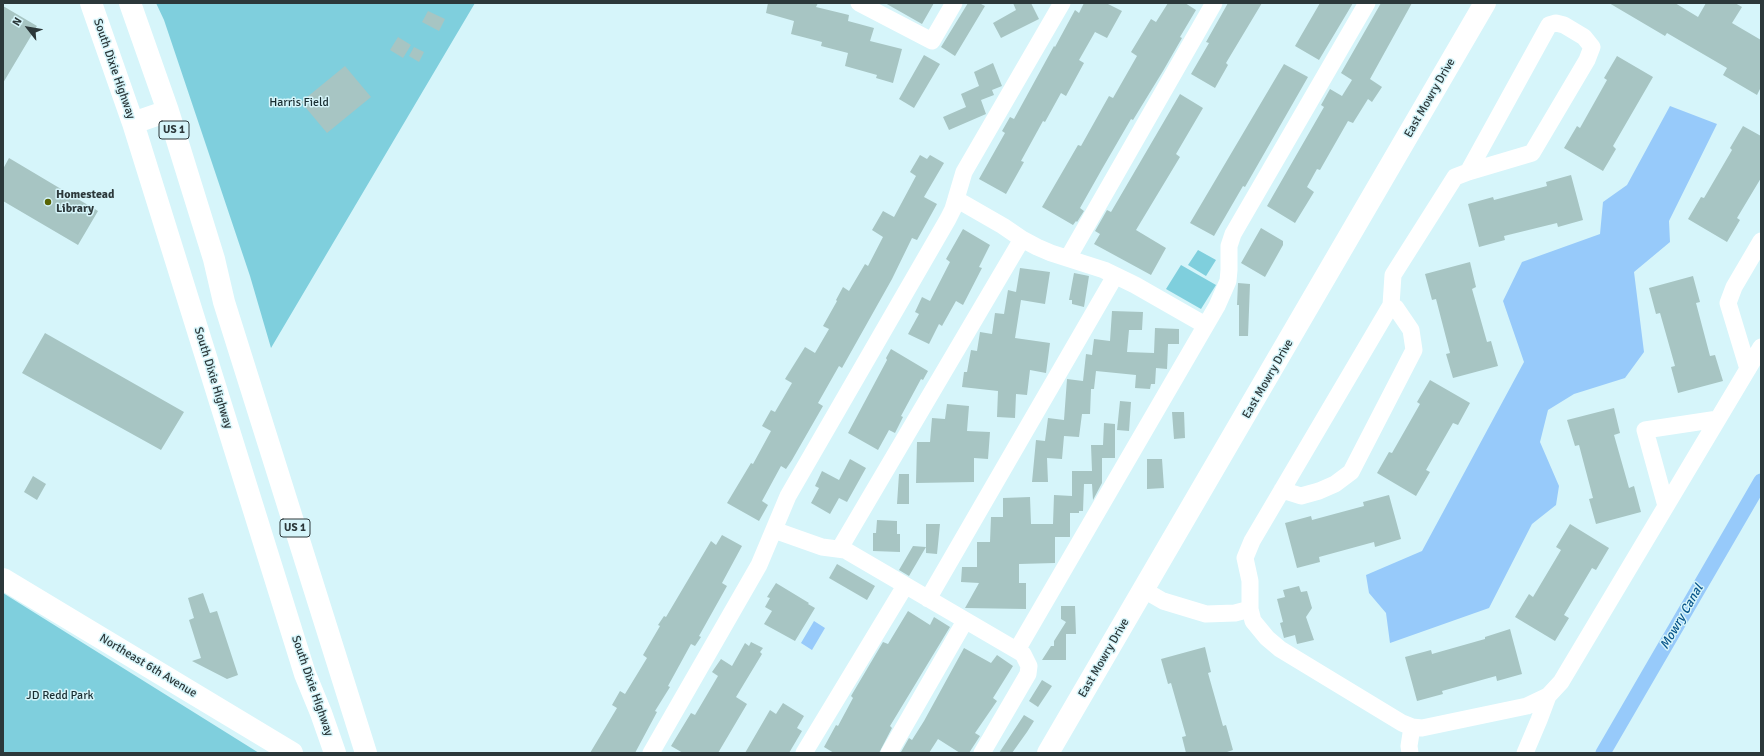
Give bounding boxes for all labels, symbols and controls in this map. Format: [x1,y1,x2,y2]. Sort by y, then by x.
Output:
north arrow [8,8,48,48]
text: N [10,15,25,28]
street label: South Dixie Highway [90,17,138,121]
street label: East Mowry Drive [1401,56,1459,140]
park label: Harris Field [269,96,329,110]
road number: US 1 [159,121,189,139]
place label: Homestead Library [56,188,114,216]
marker: Homestead Library [43,197,53,207]
street label: South Dixie Highway [191,326,235,430]
street label: East Mowry Drive [1239,337,1297,421]
road number: US 1 [280,519,310,537]
water label: Mowry Canal [1657,582,1707,652]
street label: East Mowry Drive [1075,616,1133,700]
street label: Northeast 6th Avenue [97,631,199,701]
street label: South Dixie Highway [288,634,336,738]
park label: JD Redd Park [26,689,94,703]

